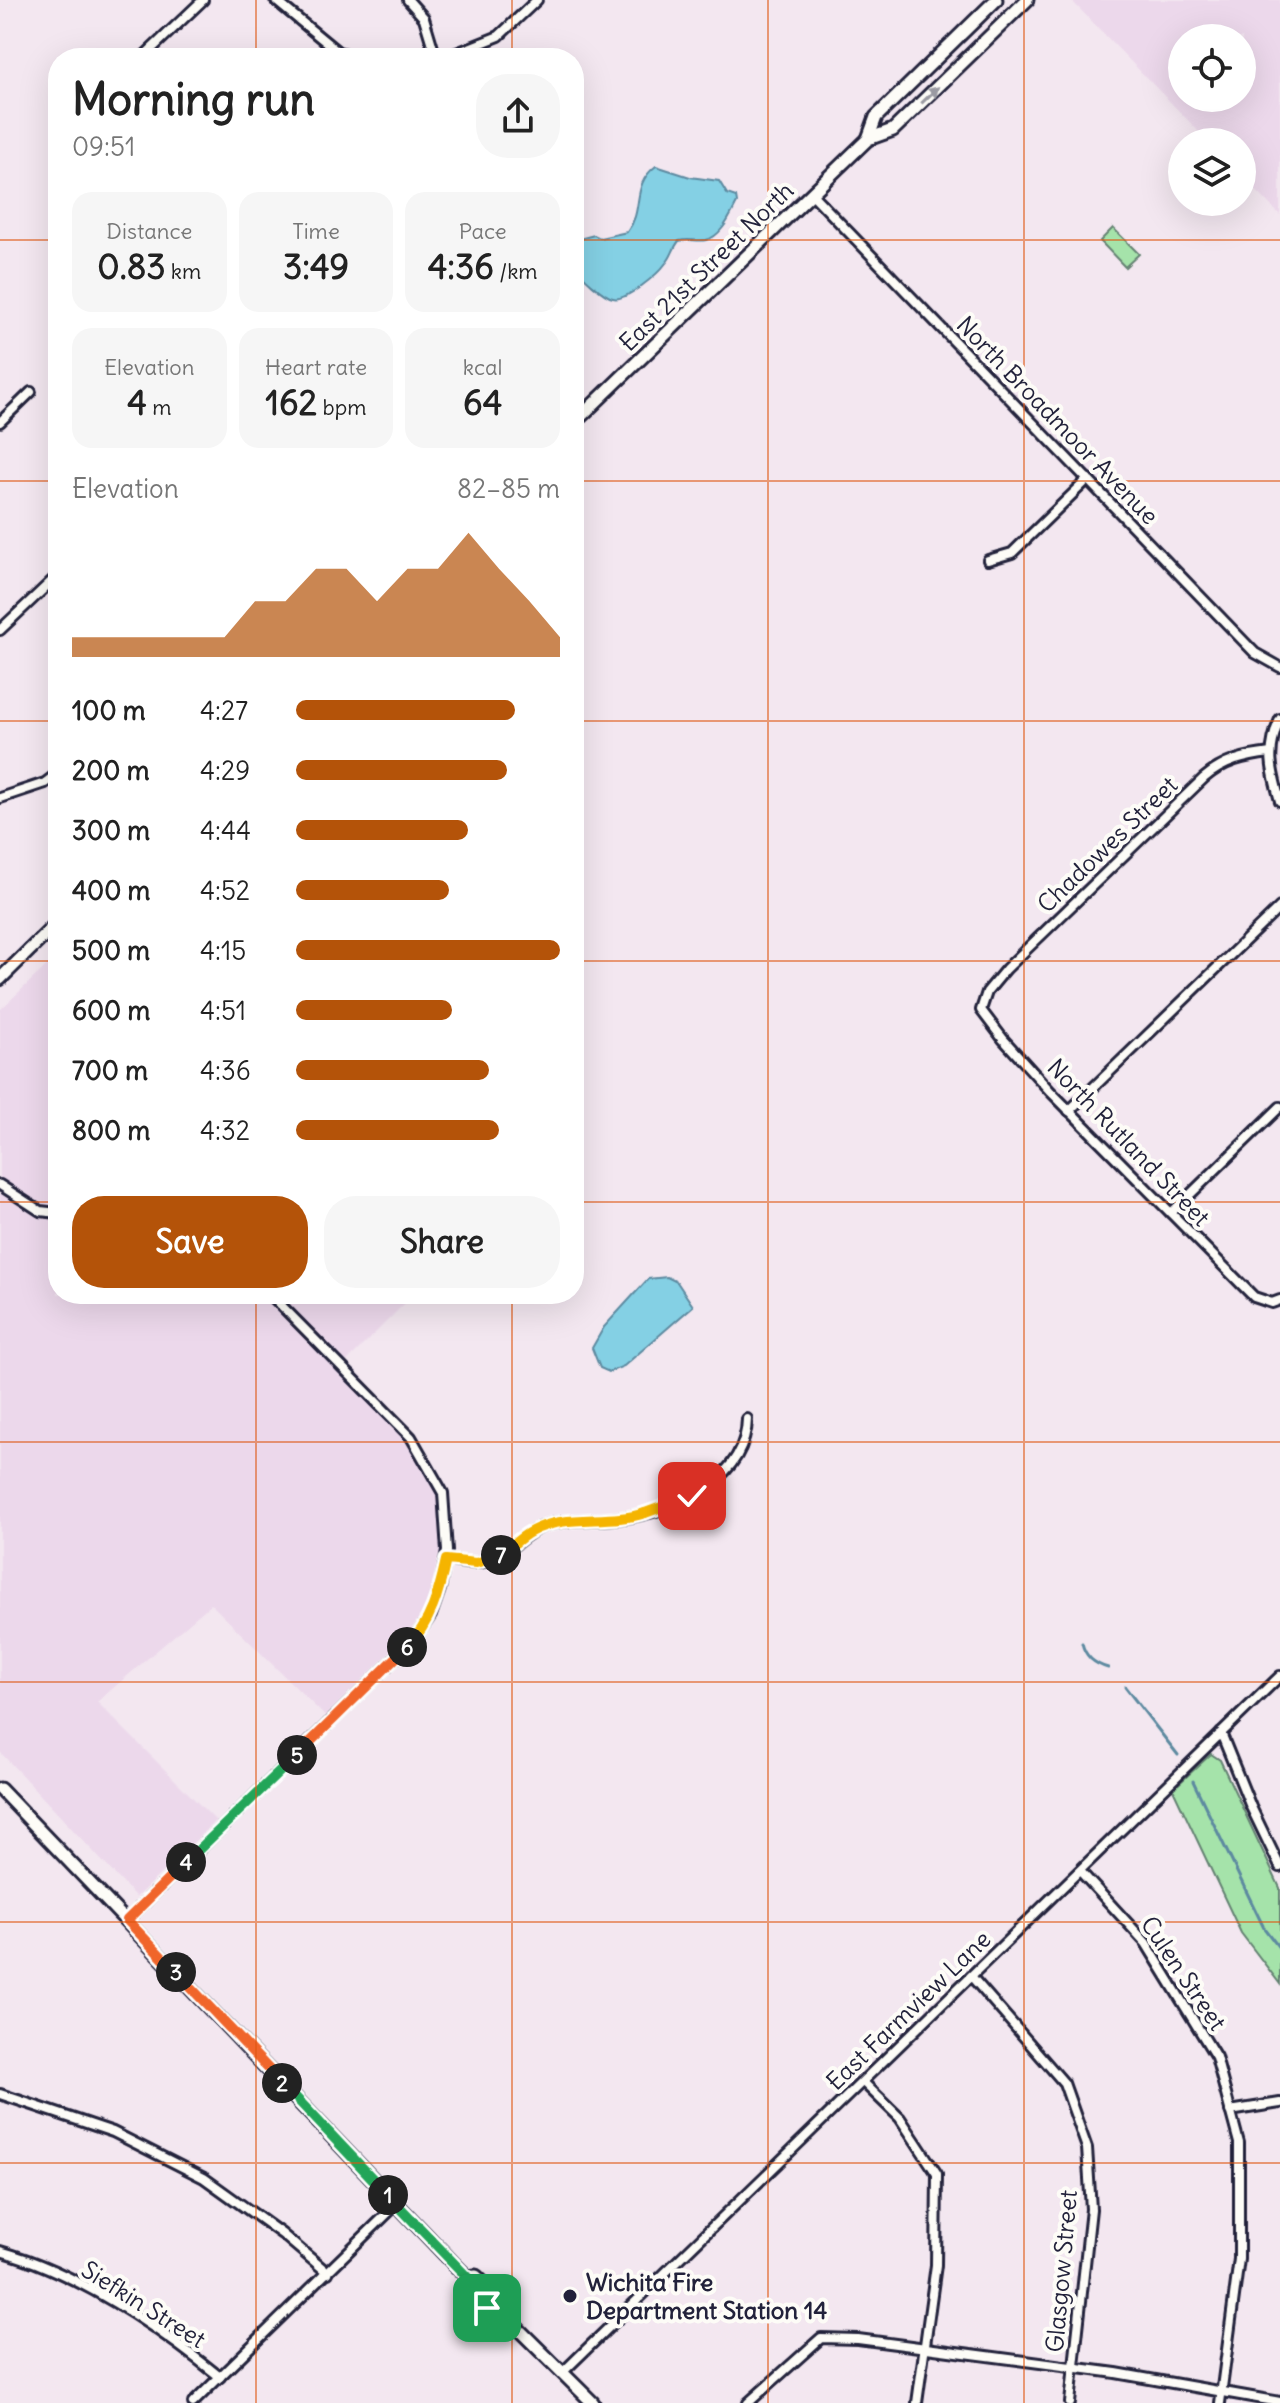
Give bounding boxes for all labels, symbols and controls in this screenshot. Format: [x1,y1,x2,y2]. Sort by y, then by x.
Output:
map controls [1168,24,1256,216]
button: locate [1168,24,1256,112]
text: Morning run [72,72,315,127]
button: share [476,74,560,158]
one-way arrow [920,86,939,104]
button: layers [1168,128,1256,216]
text: 09:51 [72,130,135,163]
street label: East 21st Street North [613,175,799,357]
text: Distance [106,217,192,245]
text: Time [292,217,340,245]
text: Pace [459,217,507,245]
text: 0.83 [97,245,166,288]
text: 3:49 [283,245,349,288]
text: 4:36 [428,245,494,288]
text: km [166,257,201,285]
text: /km [494,257,538,285]
street label: North Broadmoor Avenue [951,310,1165,530]
text: Elevation [104,353,194,381]
text: Heart rate [265,353,367,381]
text: kcal [463,353,502,381]
text: 4 [127,381,147,424]
text: 162 [266,381,317,424]
text: 64 [463,381,502,424]
text: m [147,393,171,421]
text: bpm [317,393,366,421]
text: Elevation [72,472,179,505]
text: 82–85 m [457,472,560,505]
text: 100 m [72,694,146,727]
text: 4:27 [200,694,248,727]
text: 200 m [72,754,149,787]
text: 4:29 [200,754,250,787]
street label: Chadowes Street [1031,770,1183,918]
text: 300 m [72,814,150,847]
text: 4:44 [200,814,251,847]
text: 400 m [72,874,150,907]
text: 4:52 [200,874,250,907]
text: 500 m [72,934,150,967]
text: 4:15 [200,934,246,967]
text: 600 m [72,994,150,1027]
text: 4:51 [200,994,246,1027]
street label: North Rutland Street [1041,1052,1217,1232]
text: 700 m [72,1054,148,1087]
text: 4:36 [200,1054,251,1087]
text: 800 m [72,1114,150,1147]
text: 4:32 [200,1114,250,1147]
button: Save [72,1196,308,1288]
button: Share [324,1196,560,1288]
pin [658,1462,726,1530]
icon: check [670,1474,714,1518]
pin: 7 [481,1535,521,1575]
text: 7 [496,1541,506,1569]
pin: 6 [387,1627,427,1667]
text: 6 [401,1633,413,1661]
pin: 5 [277,1735,317,1775]
text: 5 [291,1741,303,1769]
pin: 4 [166,1842,206,1882]
text: 4 [180,1848,192,1876]
street label: Culen Street [1135,1910,1233,2036]
street label: East Farmview Lane [820,1924,996,2096]
pin: 3 [156,1952,196,1992]
text: 3 [170,1958,182,1986]
pin: 2 [262,2063,302,2103]
text: 2 [276,2069,288,2097]
pin: 1 [368,2175,408,2215]
text: 1 [384,2181,392,2209]
street label: Glasgow Street [1039,2189,1083,2353]
street label: Siefkin Street [76,2254,212,2354]
place label: Wichita Fire Department Station 14 [586,2267,827,2325]
pin [453,2274,521,2342]
icon: arrive [465,2286,509,2330]
marker: Wichita Fire Department Station 14 [561,2287,579,2305]

